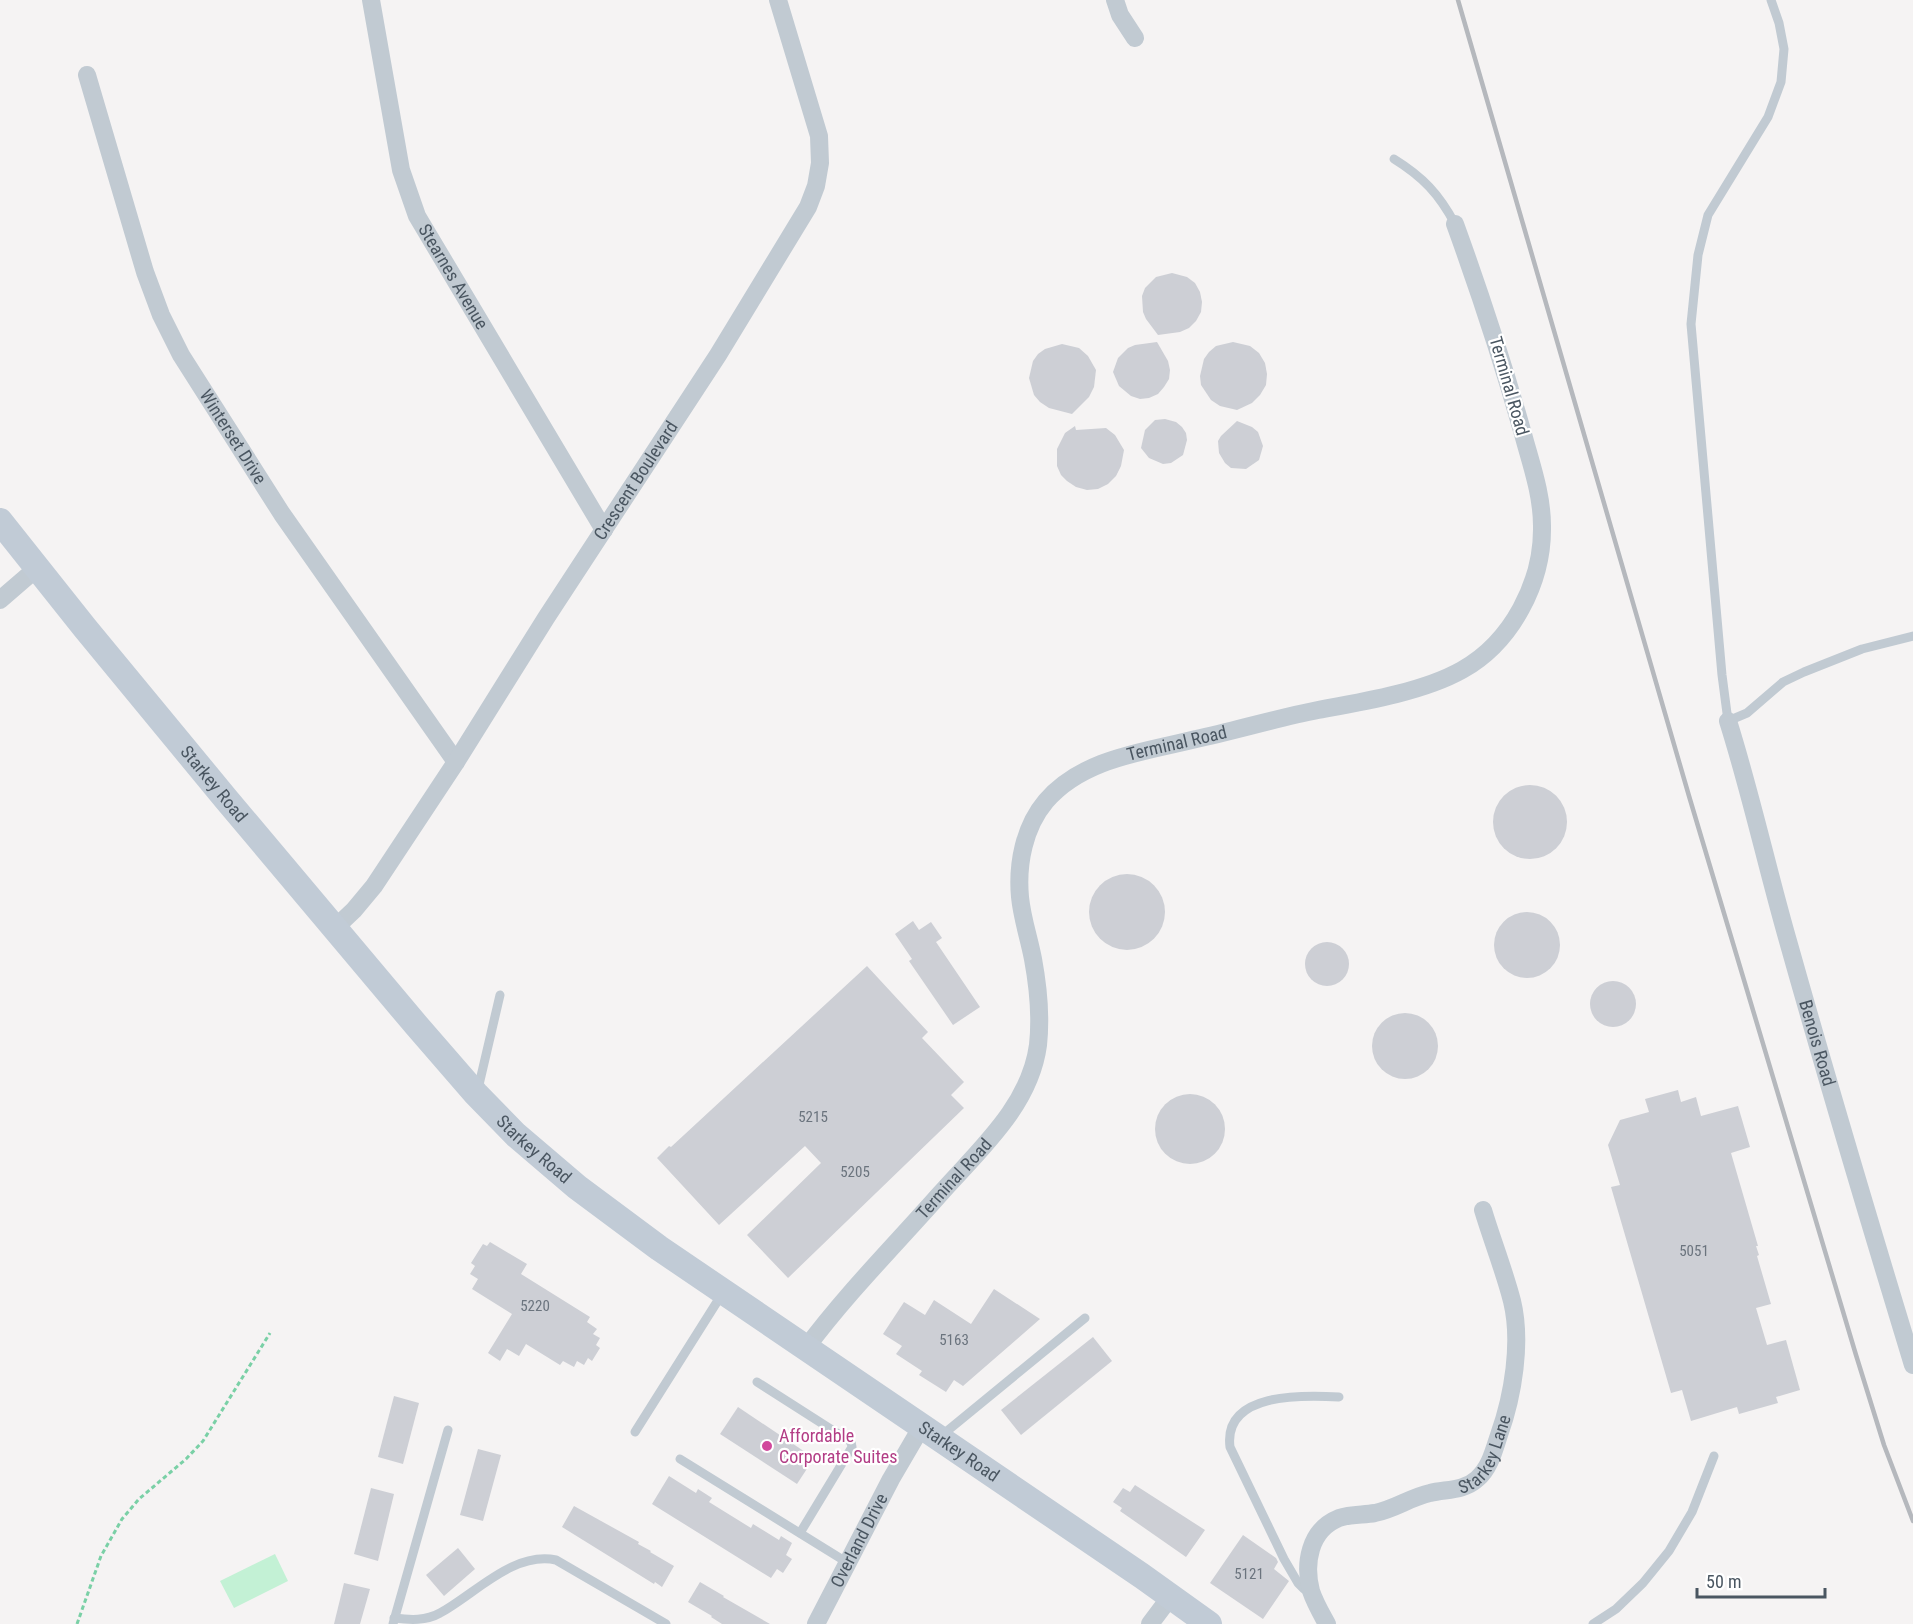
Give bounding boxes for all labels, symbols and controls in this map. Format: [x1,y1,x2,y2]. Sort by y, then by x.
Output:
street label: Stearnes Avenue [414,220,493,333]
street label: Terminal Road [1485,334,1534,438]
street label: Winterset Drive [196,385,271,488]
street label: Crescent Boulevard [589,417,682,544]
street label: Terminal Road [1124,721,1229,765]
street label: Starkey Road [176,741,252,826]
street label: Benois Road [1795,997,1840,1088]
house number: 5215 [798,1108,828,1126]
street label: Starkey Road [492,1110,576,1187]
street label: Terminal Road [912,1134,996,1223]
house number: 5205 [840,1163,870,1181]
house number: 5051 [1679,1242,1709,1260]
house number: 5220 [520,1297,550,1315]
house number: 5163 [939,1331,969,1349]
street label: Starkey Lane [1455,1412,1515,1498]
street label: Starkey Road [915,1416,1003,1486]
place label: Affordable Corporate Suites [779,1425,897,1467]
marker: Affordable Corporate Suites [760,1439,774,1453]
street label: Overland Drive [826,1490,892,1591]
scale bar [1697,1561,1824,1599]
house number: 5121 [1234,1565,1264,1583]
text: 50 m [1706,1571,1741,1592]

